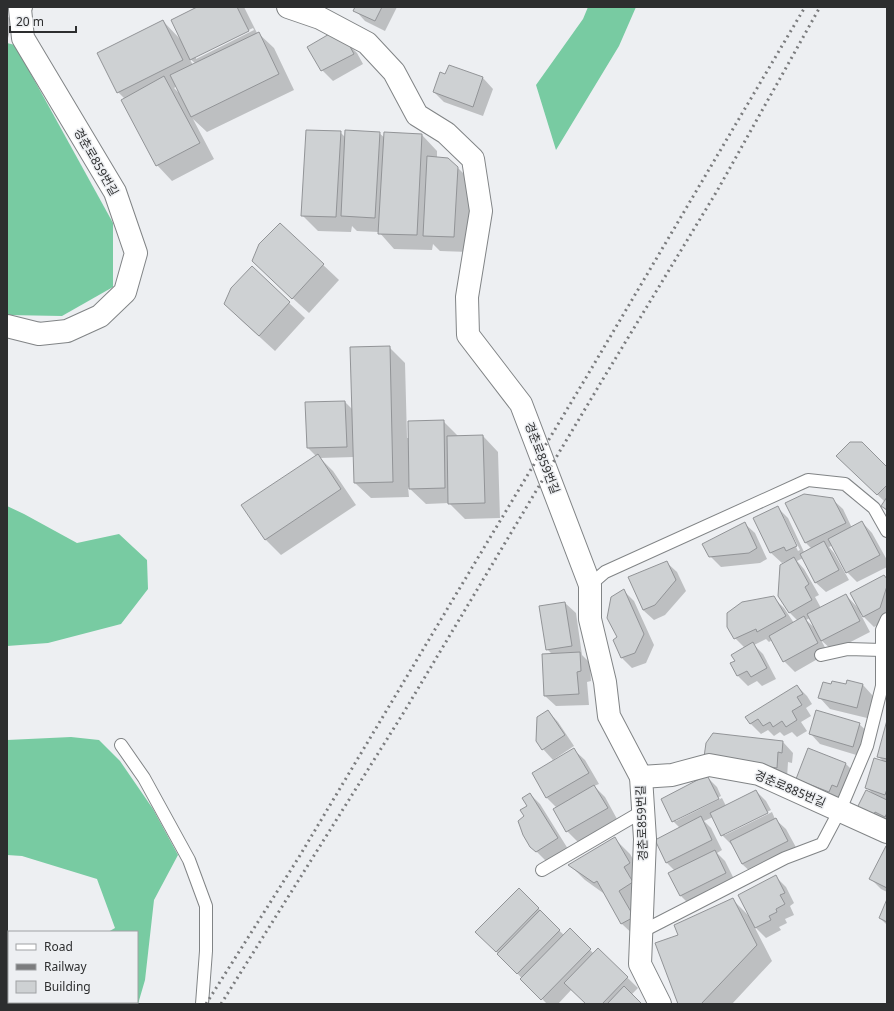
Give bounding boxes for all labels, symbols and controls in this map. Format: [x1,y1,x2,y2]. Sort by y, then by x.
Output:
scale bar [10,8,76,34]
text: 20 m [16,13,44,30]
street label: 경춘로859번길 [70,125,123,199]
street label: 경춘로859번길 [521,419,564,496]
street label: 경춘로885번길 [752,766,828,811]
street label: 경춘로859번길 [632,785,651,861]
legend [8,931,138,1003]
text: Road [44,938,73,955]
text: Railway [44,958,88,975]
text: Building [44,978,91,995]

